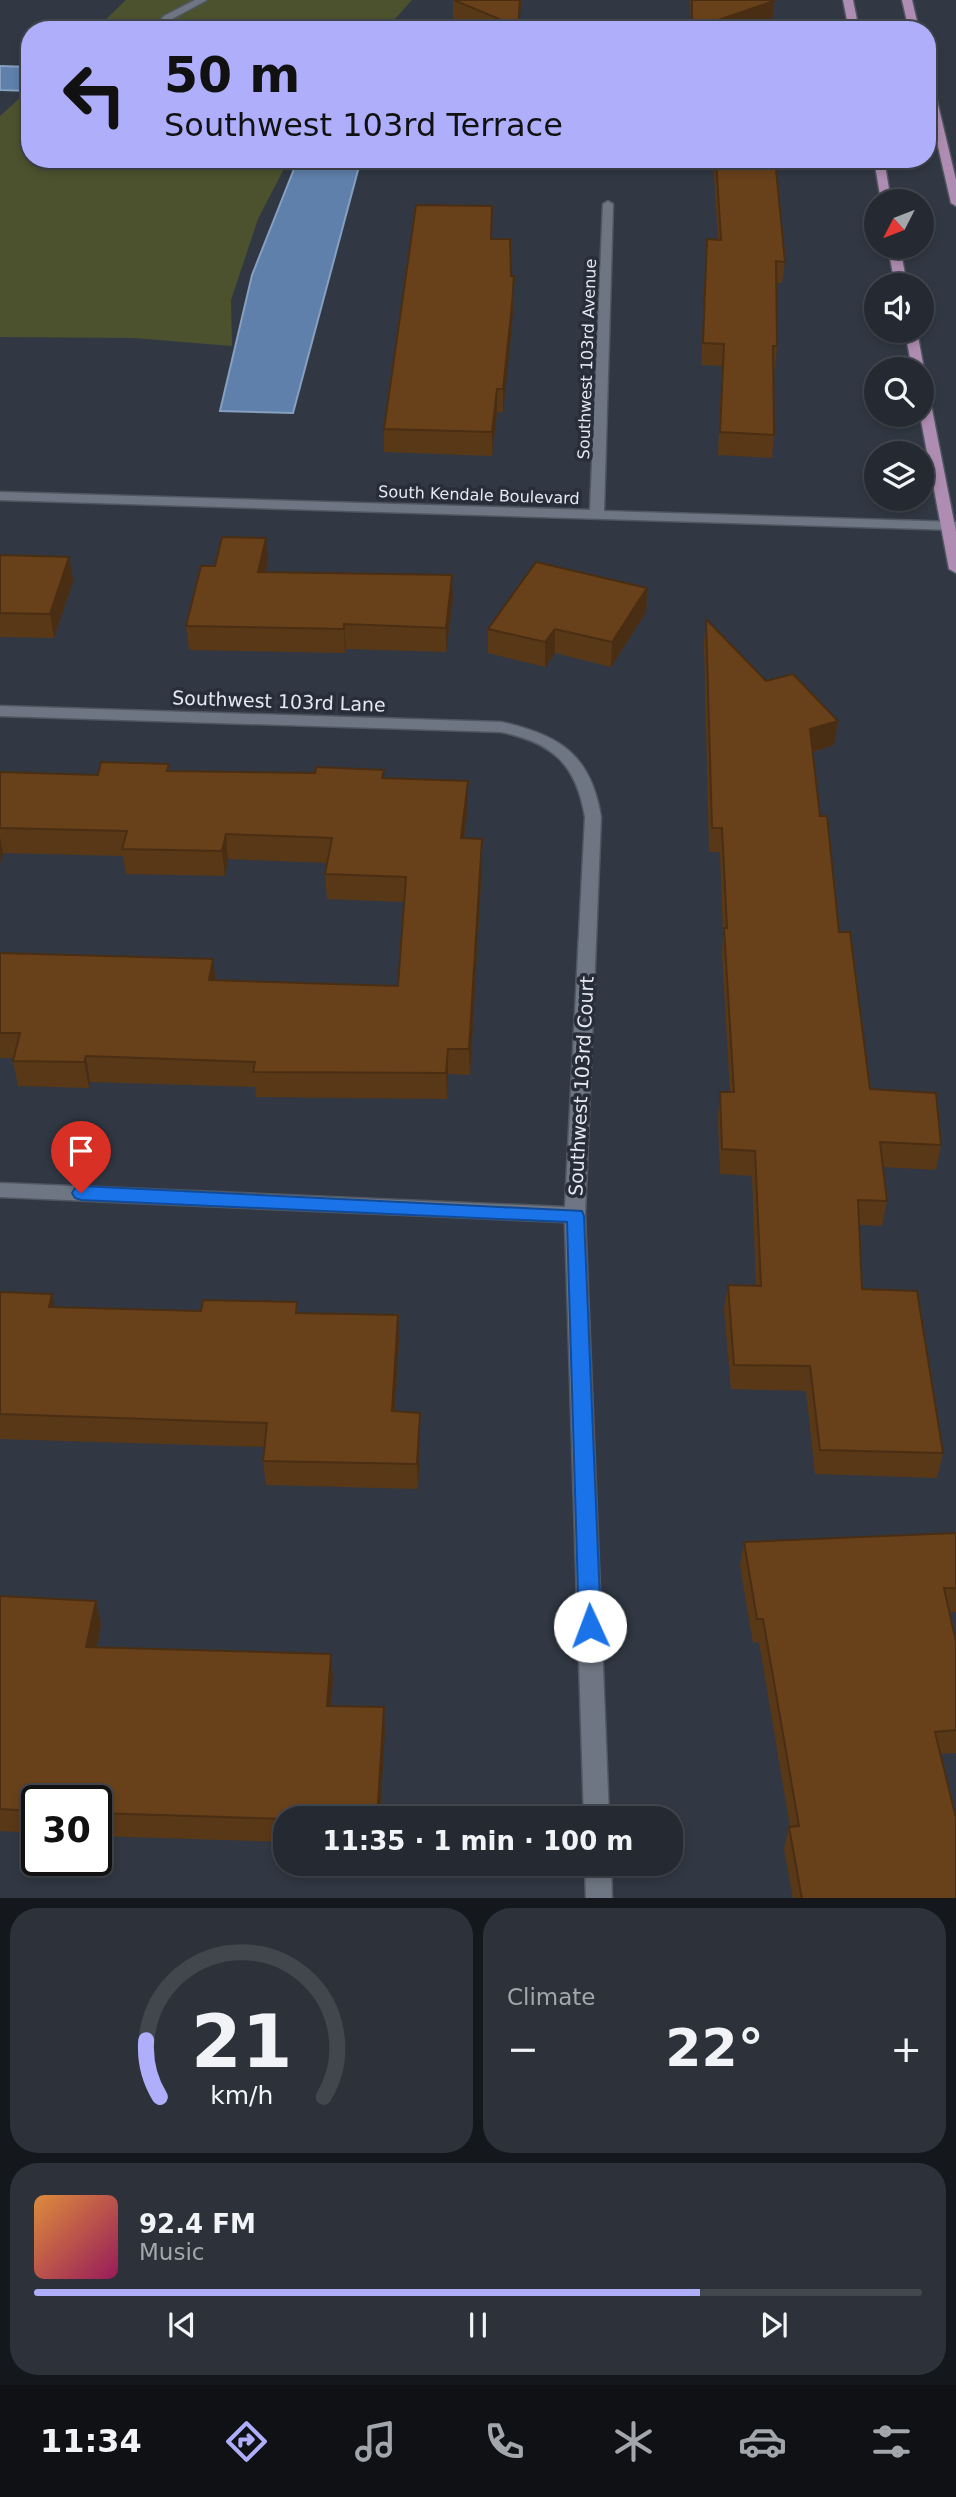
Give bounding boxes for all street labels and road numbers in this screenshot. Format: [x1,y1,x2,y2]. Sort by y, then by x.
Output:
street label: Southwest 103rd Avenue [574,258,600,460]
street label: South Kendale Boulevard [378,482,580,508]
street label: Southwest 103rd Lane [172,686,386,716]
street label: Southwest 103rd Court [564,976,598,1196]

